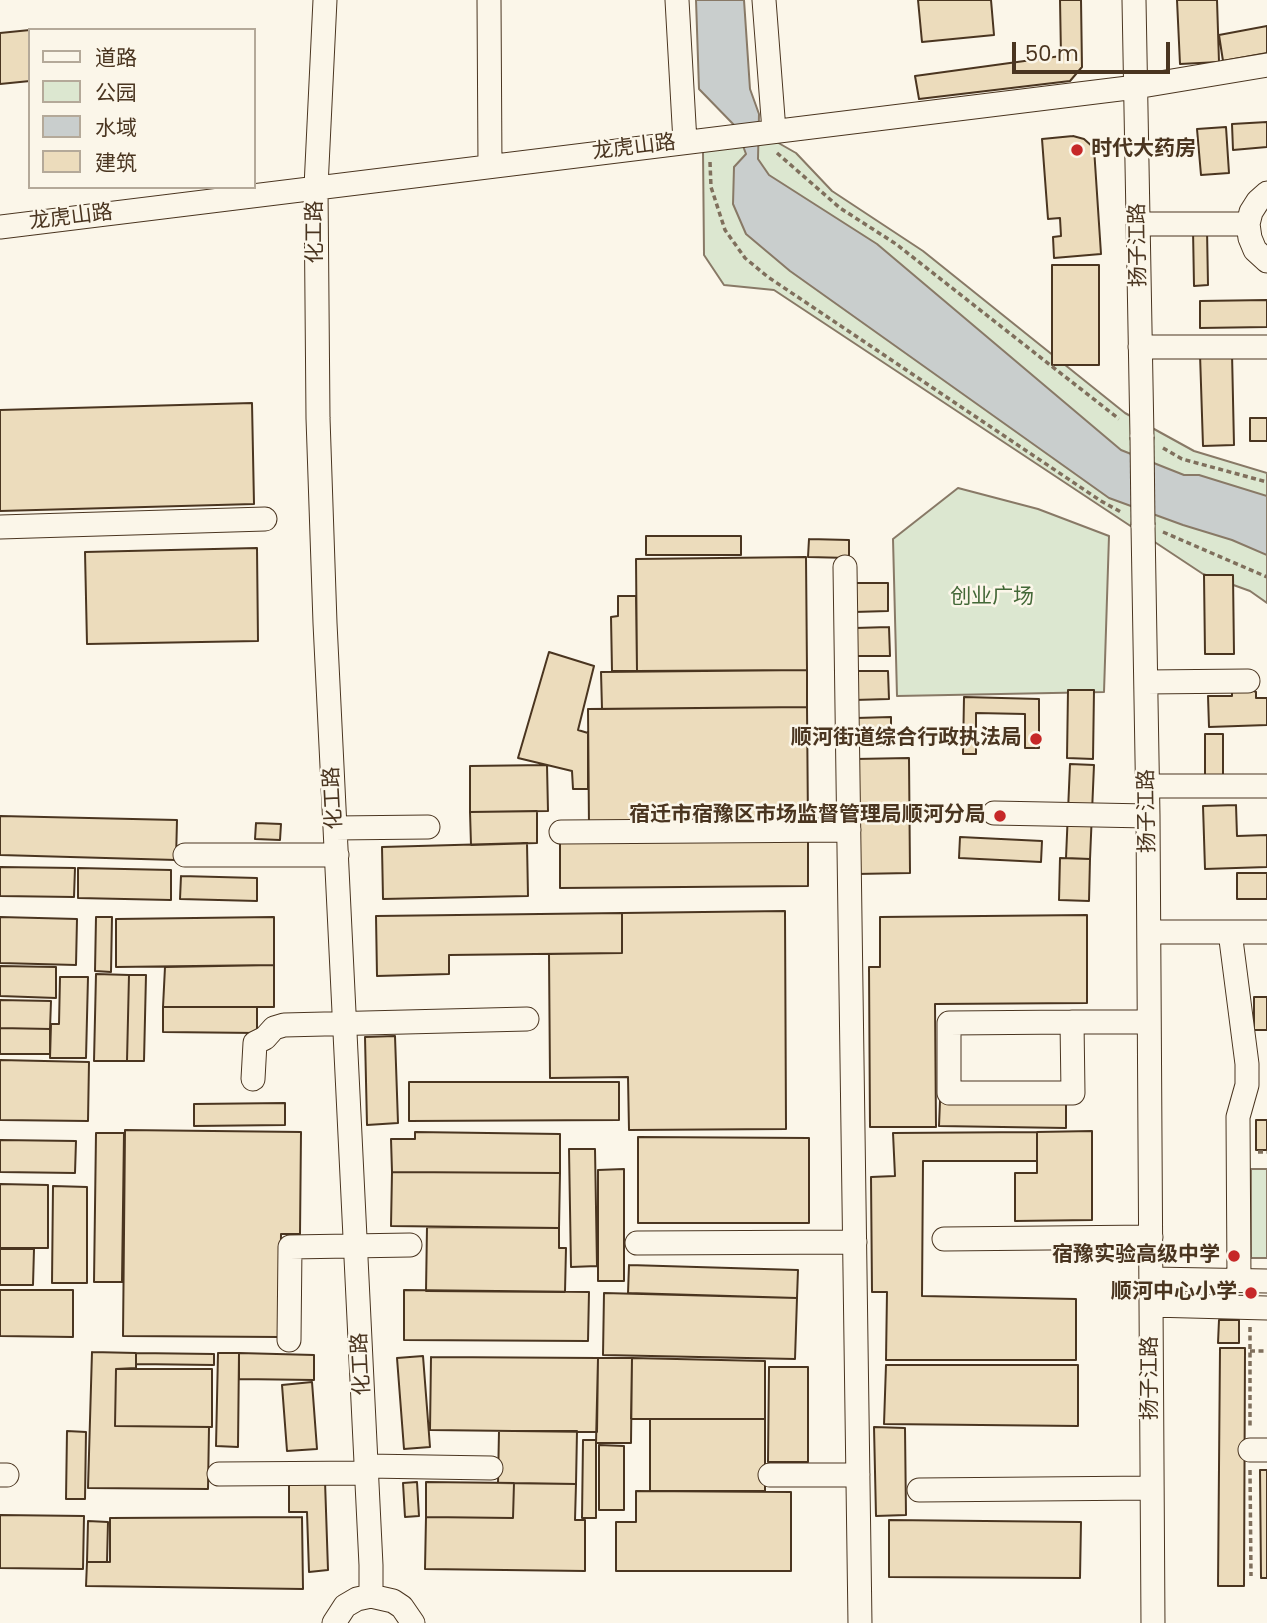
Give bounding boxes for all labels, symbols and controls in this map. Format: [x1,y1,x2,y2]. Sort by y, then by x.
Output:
legend [28,28,256,189]
scale bar [1015,28,1172,72]
text: 50 m [1025,39,1079,68]
text: 道路 [95,43,137,72]
text: 公园 [95,78,137,107]
text: 水域 [95,113,137,142]
street label: 龙虎山路 [591,130,677,166]
place label: 时代大药房 [1091,137,1196,163]
marker: 时代大药房 [1069,142,1085,158]
text: 建筑 [95,148,137,177]
street label: 龙虎山路 [28,200,114,236]
street label: 化工路 [303,201,329,263]
street label: 扬子江路 [1126,203,1152,287]
park label: 创业广场 [950,585,1034,611]
place label: 顺河街道综合行政执法局 [791,726,1022,752]
marker: 顺河街道综合行政执法局 [1028,731,1044,747]
street label: 化工路 [320,766,348,830]
street label: 扬子江路 [1135,769,1161,853]
place label: 宿迁市宿豫区市场监督管理局顺河分局 [629,803,986,829]
marker: 宿迁市宿豫区市场监督管理局顺河分局 [992,808,1008,824]
place label: 宿豫实验高级中学 [1052,1243,1220,1269]
marker: 宿豫实验高级中学 [1226,1248,1242,1264]
place label: 顺河中心小学 [1111,1280,1237,1306]
marker: 顺河中心小学 [1243,1285,1259,1301]
street label: 化工路 [348,1332,376,1396]
street label: 扬子江路 [1138,1336,1164,1420]

